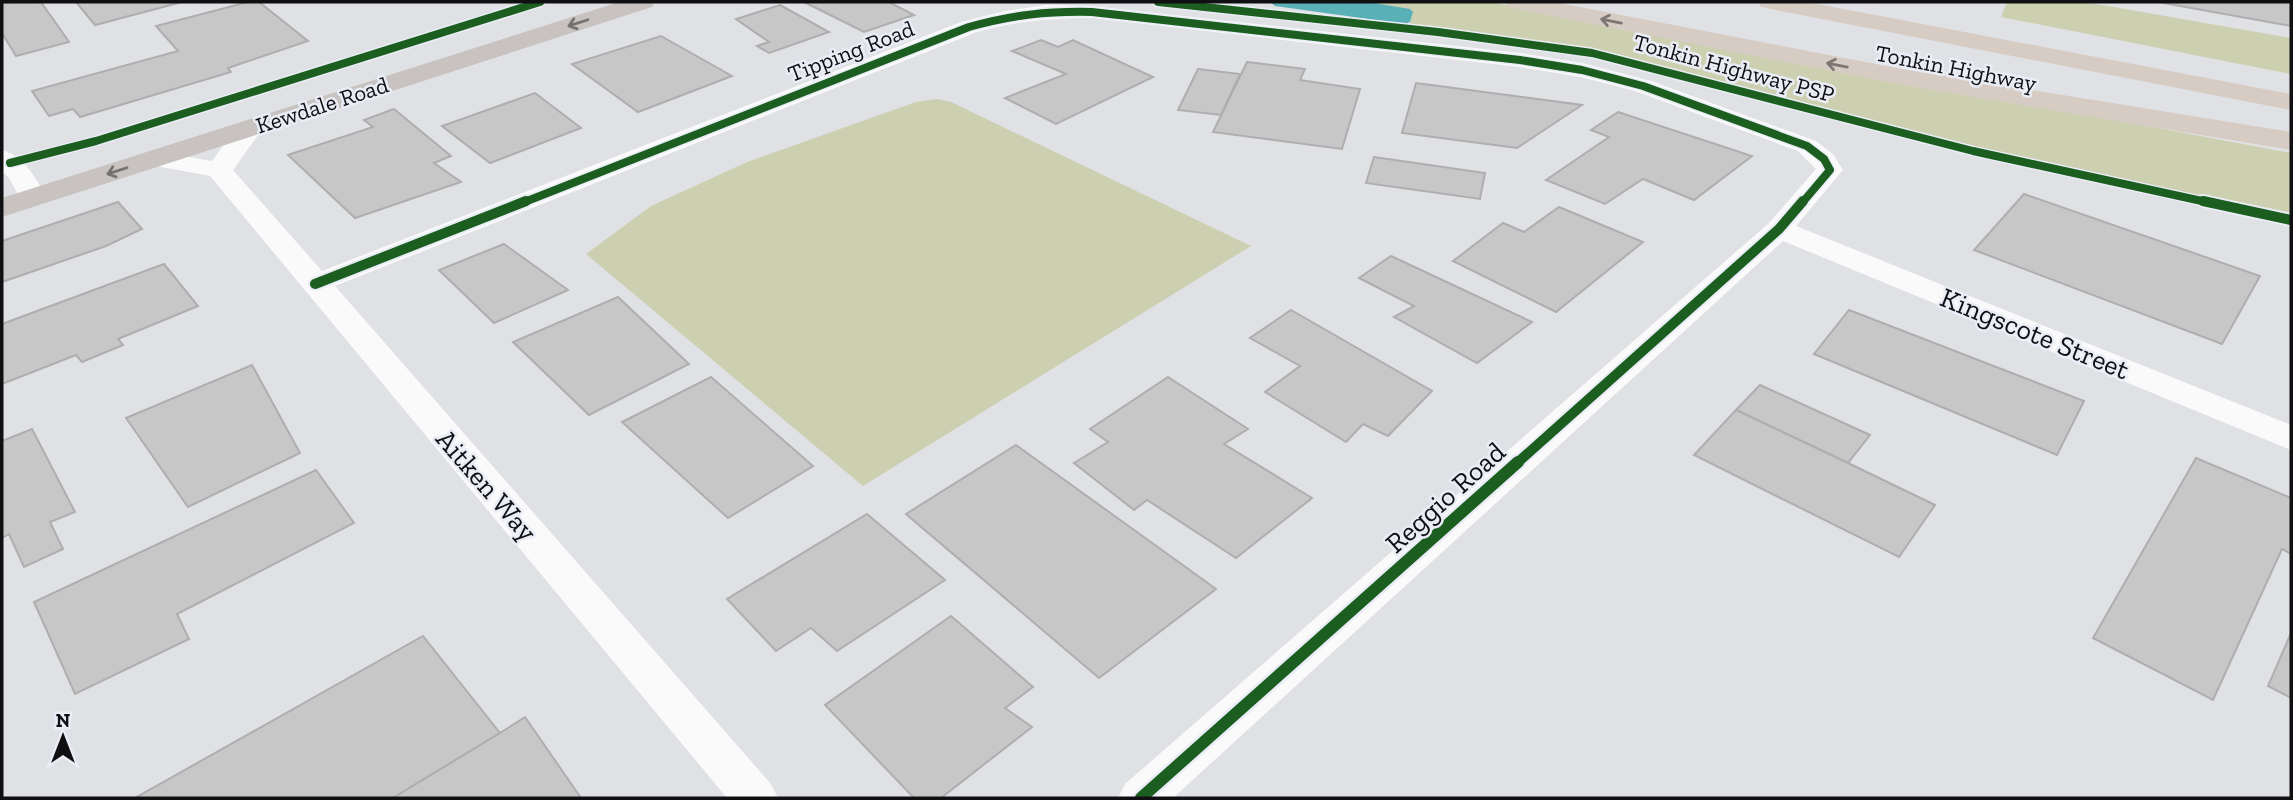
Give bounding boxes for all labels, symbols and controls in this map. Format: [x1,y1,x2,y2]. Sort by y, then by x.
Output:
one-way arrow [1600,13,1623,27]
street label: Tipping Road [784,14,918,88]
one-way arrow [567,17,589,30]
street label: Tonkin Highway PSP [1631,28,1837,108]
street label: Tonkin Highway [1873,39,2039,97]
one-way arrow [1826,57,1849,71]
street label: Kewdale Road [252,70,392,140]
one-way arrow [106,166,128,178]
street label: Kingscote Street [1936,281,2134,387]
street label: Aitken Way [429,423,545,548]
street label: Reggio Road [1379,435,1512,560]
north arrow [28,702,98,772]
text: N [56,709,70,732]

